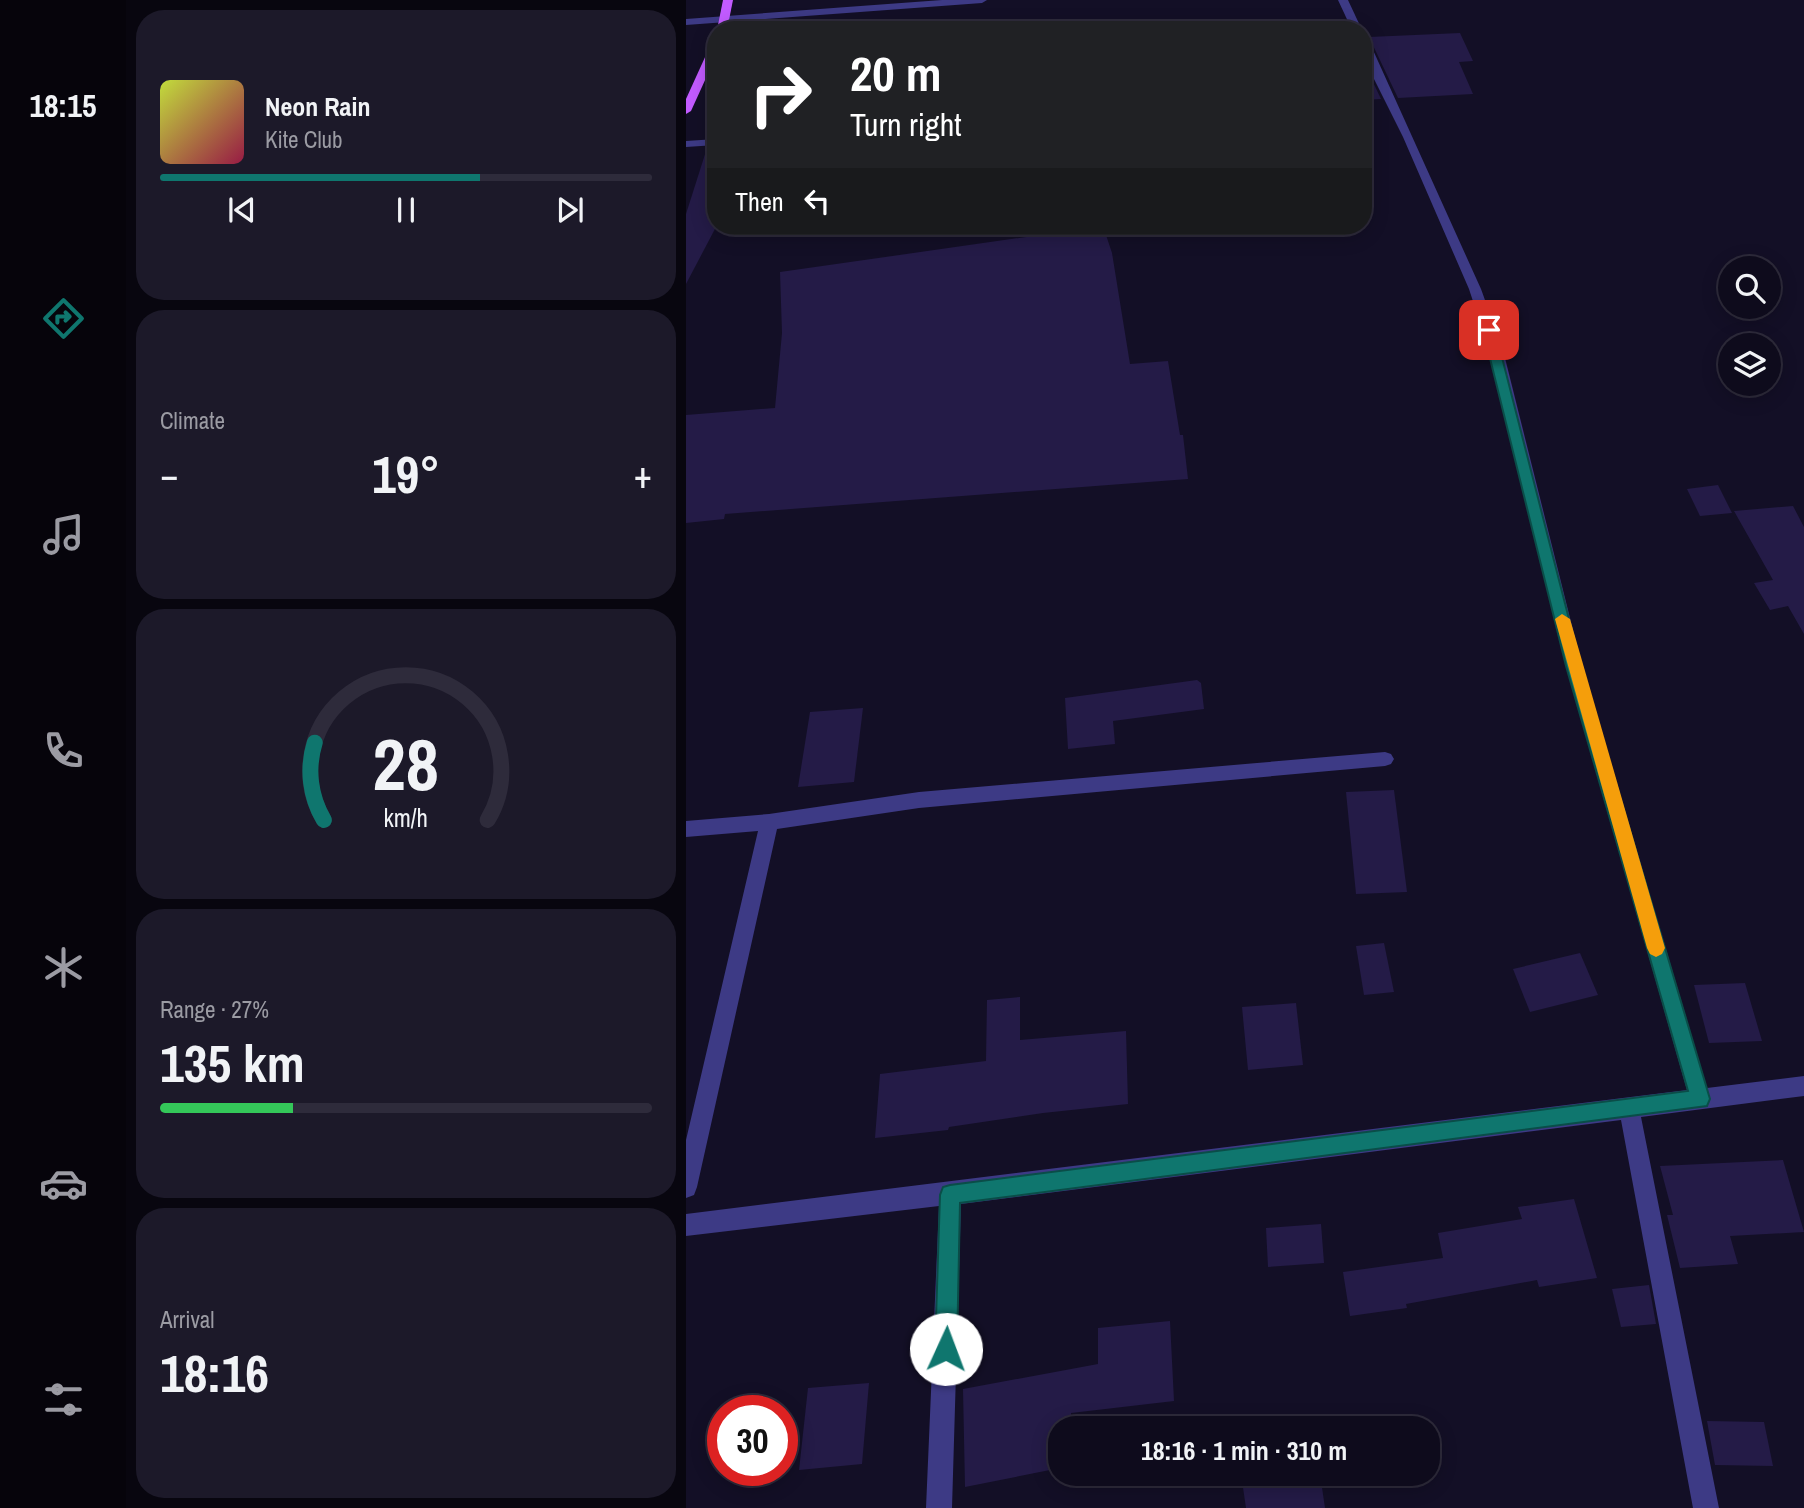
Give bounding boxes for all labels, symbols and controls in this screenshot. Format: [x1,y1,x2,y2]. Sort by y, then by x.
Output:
text: 20 m [850,40,942,106]
icon: right [735,49,826,140]
text: 18:15 [29,84,97,127]
text: Neon Rain [265,89,370,124]
text: Turn right [850,103,962,146]
text: Kite Club [265,124,343,155]
icon: left [798,182,836,220]
text: Then [735,184,784,219]
icon: previous [223,191,261,229]
icon: pause [387,191,425,229]
icon: next [551,191,589,229]
map controls [1718,256,1781,396]
button: search [1718,256,1781,319]
icon: directions [39,294,88,343]
pin [1459,300,1519,360]
icon: arrive [1470,311,1508,349]
button: layers [1718,333,1781,396]
text: Climate [160,405,225,436]
text: 19° [372,439,440,509]
text: − [160,449,178,500]
text: + [634,449,652,500]
icon: music [39,510,88,559]
text: 28 [373,715,439,813]
icon: phone [39,726,88,775]
text: km/h [384,801,428,835]
icon: climate [39,943,88,992]
text: Range · 27% [160,994,269,1025]
text: 135 km [160,1028,305,1098]
icon: car [39,1159,88,1208]
text: Arrival [160,1304,215,1335]
position arrow [909,1312,983,1386]
text: 18:16 [160,1338,269,1408]
icon: filters [39,1375,88,1424]
speed limit sign: 30 [707,1395,798,1486]
text: 18:16 · 1 min · 310 m [1141,1433,1347,1468]

